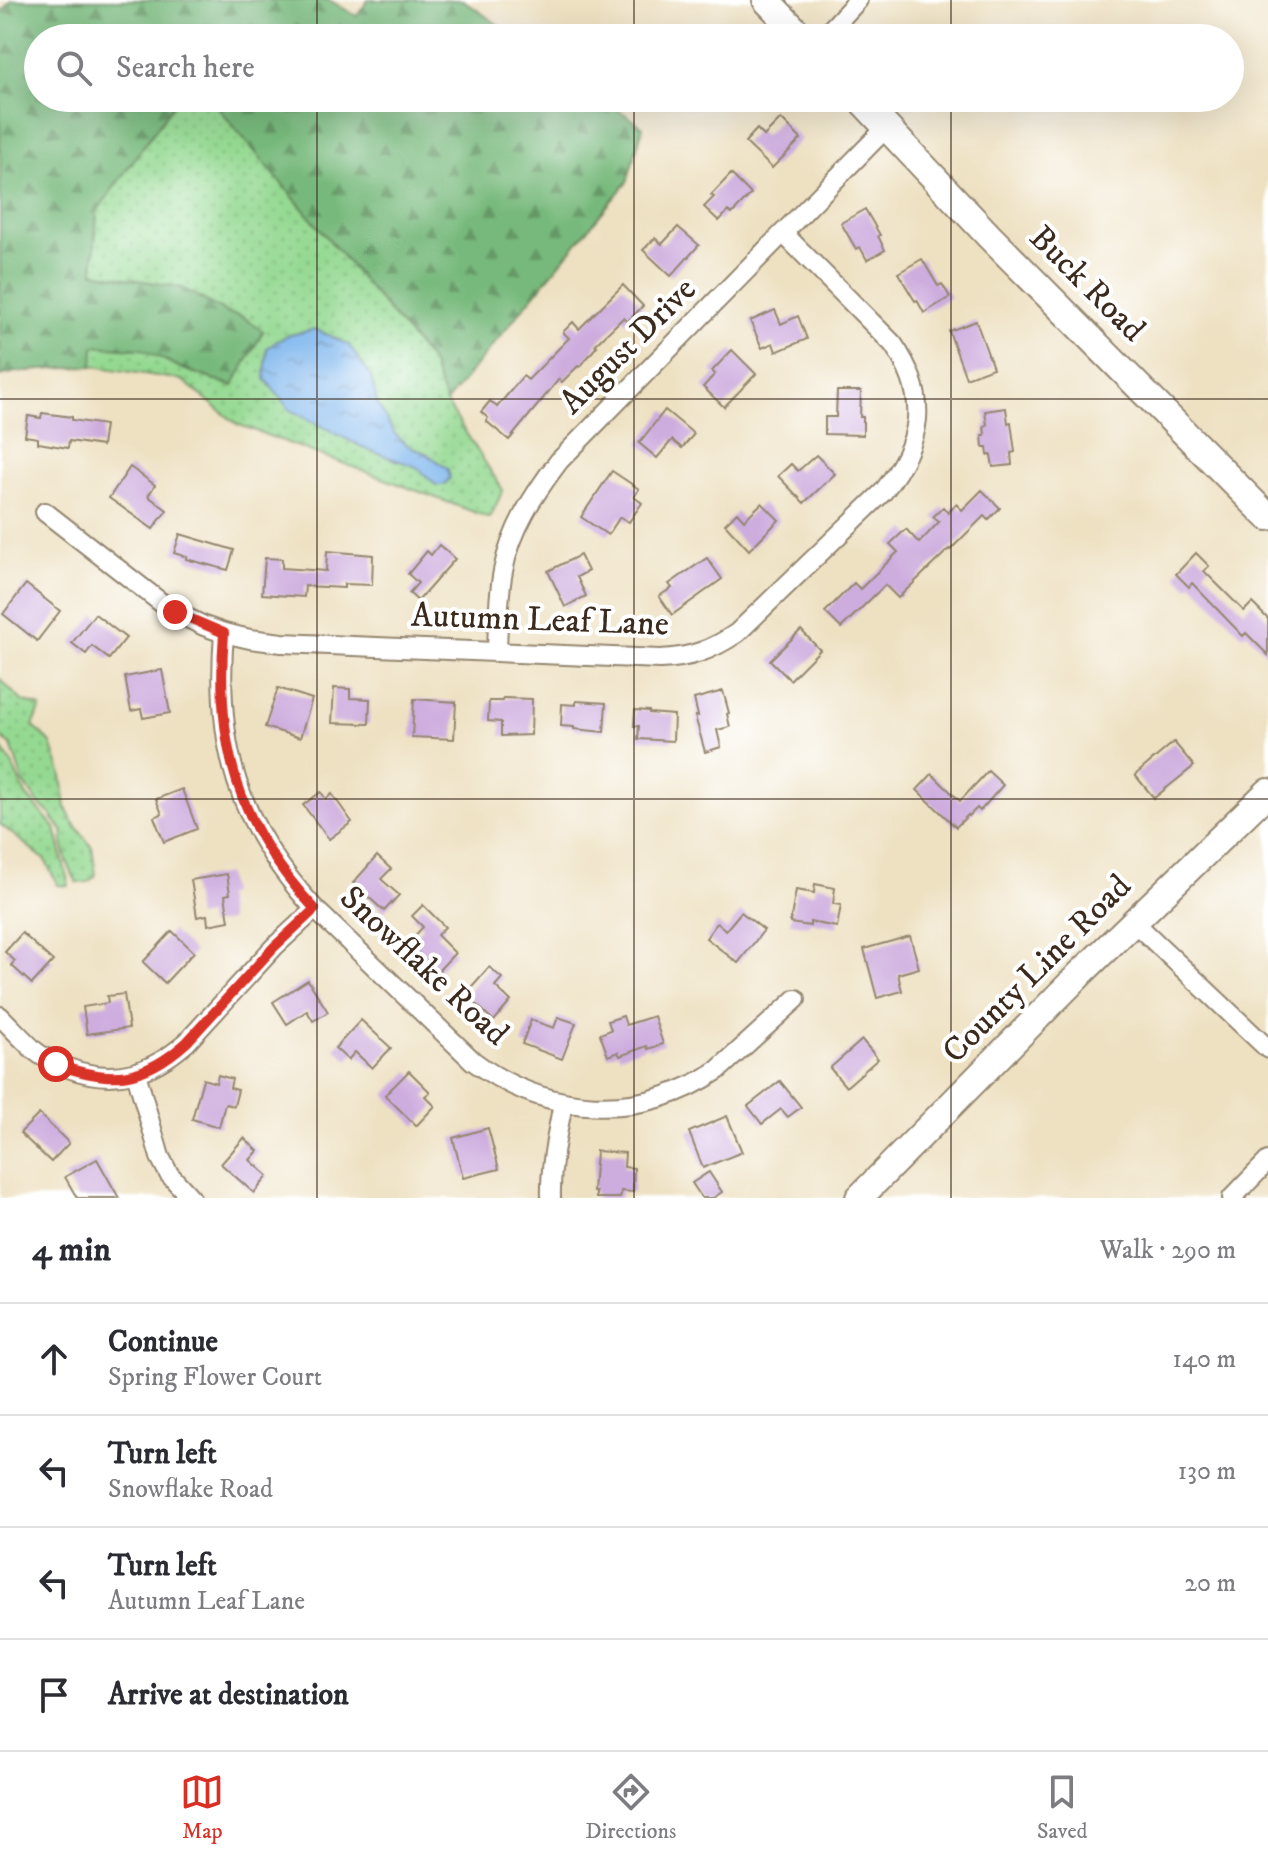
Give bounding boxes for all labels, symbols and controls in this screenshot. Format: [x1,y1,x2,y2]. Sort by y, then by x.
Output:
search box [24,24,1244,112]
icon: search [52,46,96,90]
text: Search here [116,50,255,87]
street label: Buck Road [1020,217,1154,351]
street label: August Drive [551,269,705,423]
route end [157,594,193,630]
street label: Autumn Leaf Lane [410,595,670,645]
street label: County Line Road [934,866,1140,1072]
street label: Snowflake Road [331,877,517,1055]
route start [38,1046,74,1082]
text: 4 min [32,1229,111,1271]
text: Walk · 290 m [1100,1234,1236,1267]
text: Continue [108,1324,218,1361]
icon: ahead [32,1337,76,1381]
text: 140 m [1172,1343,1236,1376]
text: Spring Flower Court [108,1361,322,1394]
text: Turn left [108,1436,217,1473]
icon: left [32,1449,76,1493]
text: 130 m [1178,1455,1236,1488]
text: Snowflake Road [108,1473,273,1506]
text: Turn left [108,1548,217,1585]
icon: left [32,1561,76,1605]
text: 20 m [1184,1567,1236,1600]
text: Autumn Leaf Lane [108,1585,305,1618]
icon: arrive [32,1673,76,1717]
text: Arrive at destination [108,1677,349,1714]
tab: Map [180,1770,224,1845]
tab: Directions [585,1770,676,1845]
tab: Saved [1037,1770,1088,1845]

